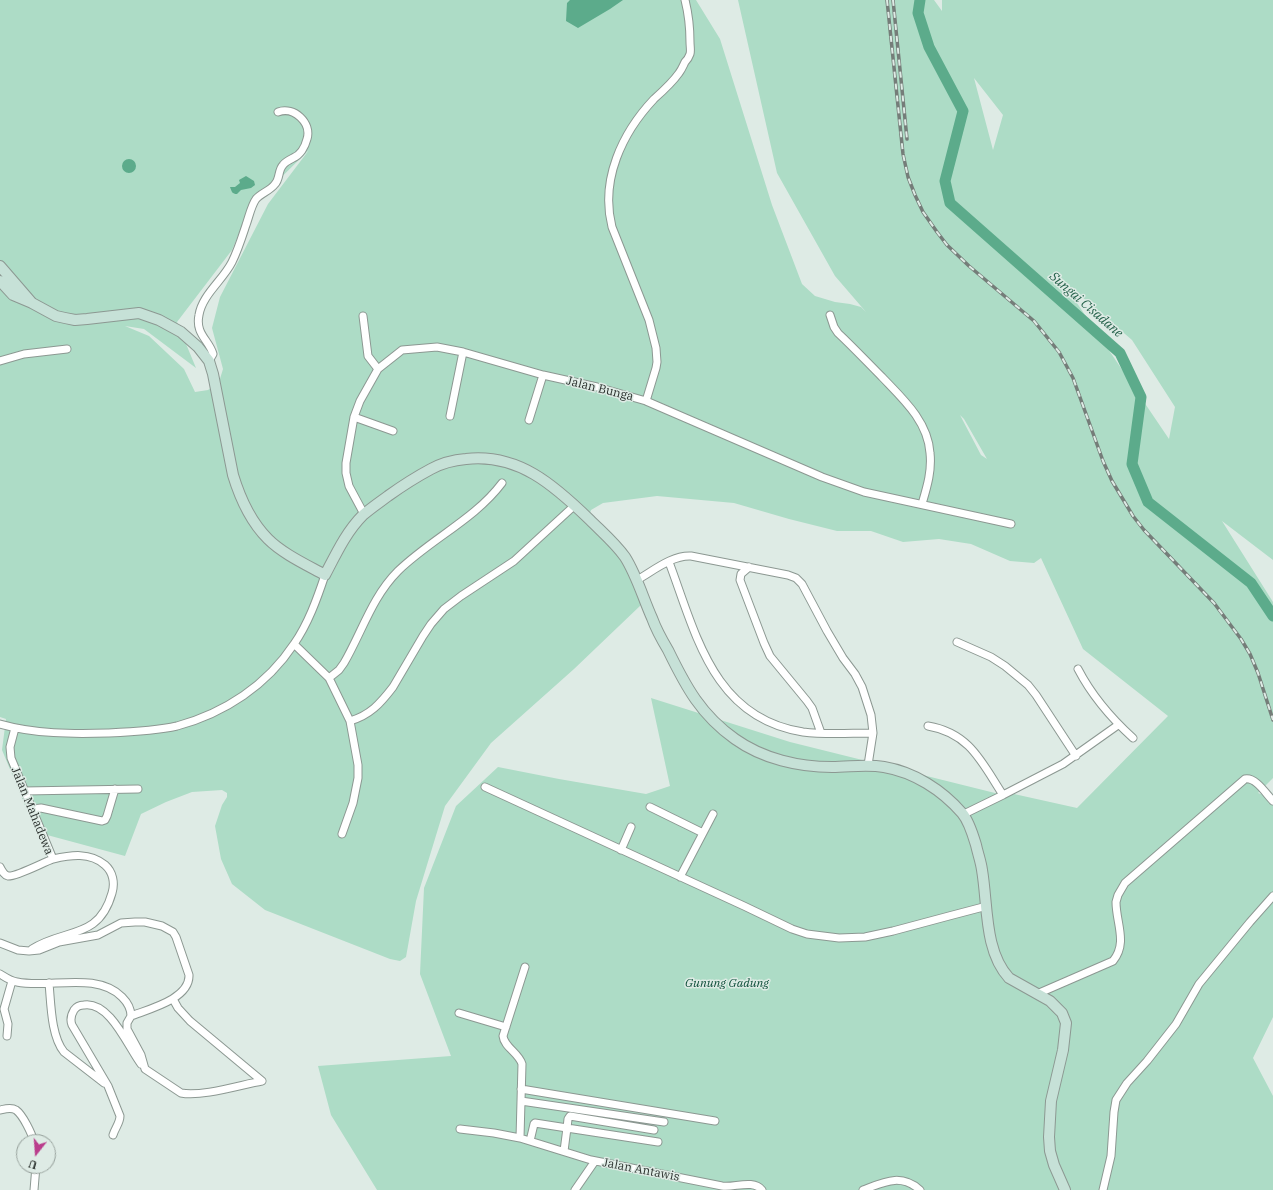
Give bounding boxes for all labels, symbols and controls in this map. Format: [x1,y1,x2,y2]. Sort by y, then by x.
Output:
water label: Sungai Cisadane [1046,269,1126,341]
street label: Jalan Bunga [565,374,635,404]
street label: Jalan Mahadewa [8,765,56,857]
park label: Gunung Gadung [685,977,769,991]
north arrow [16,1134,56,1174]
street label: Jalan Antawis [601,1155,681,1185]
text: U [27,1157,39,1172]

